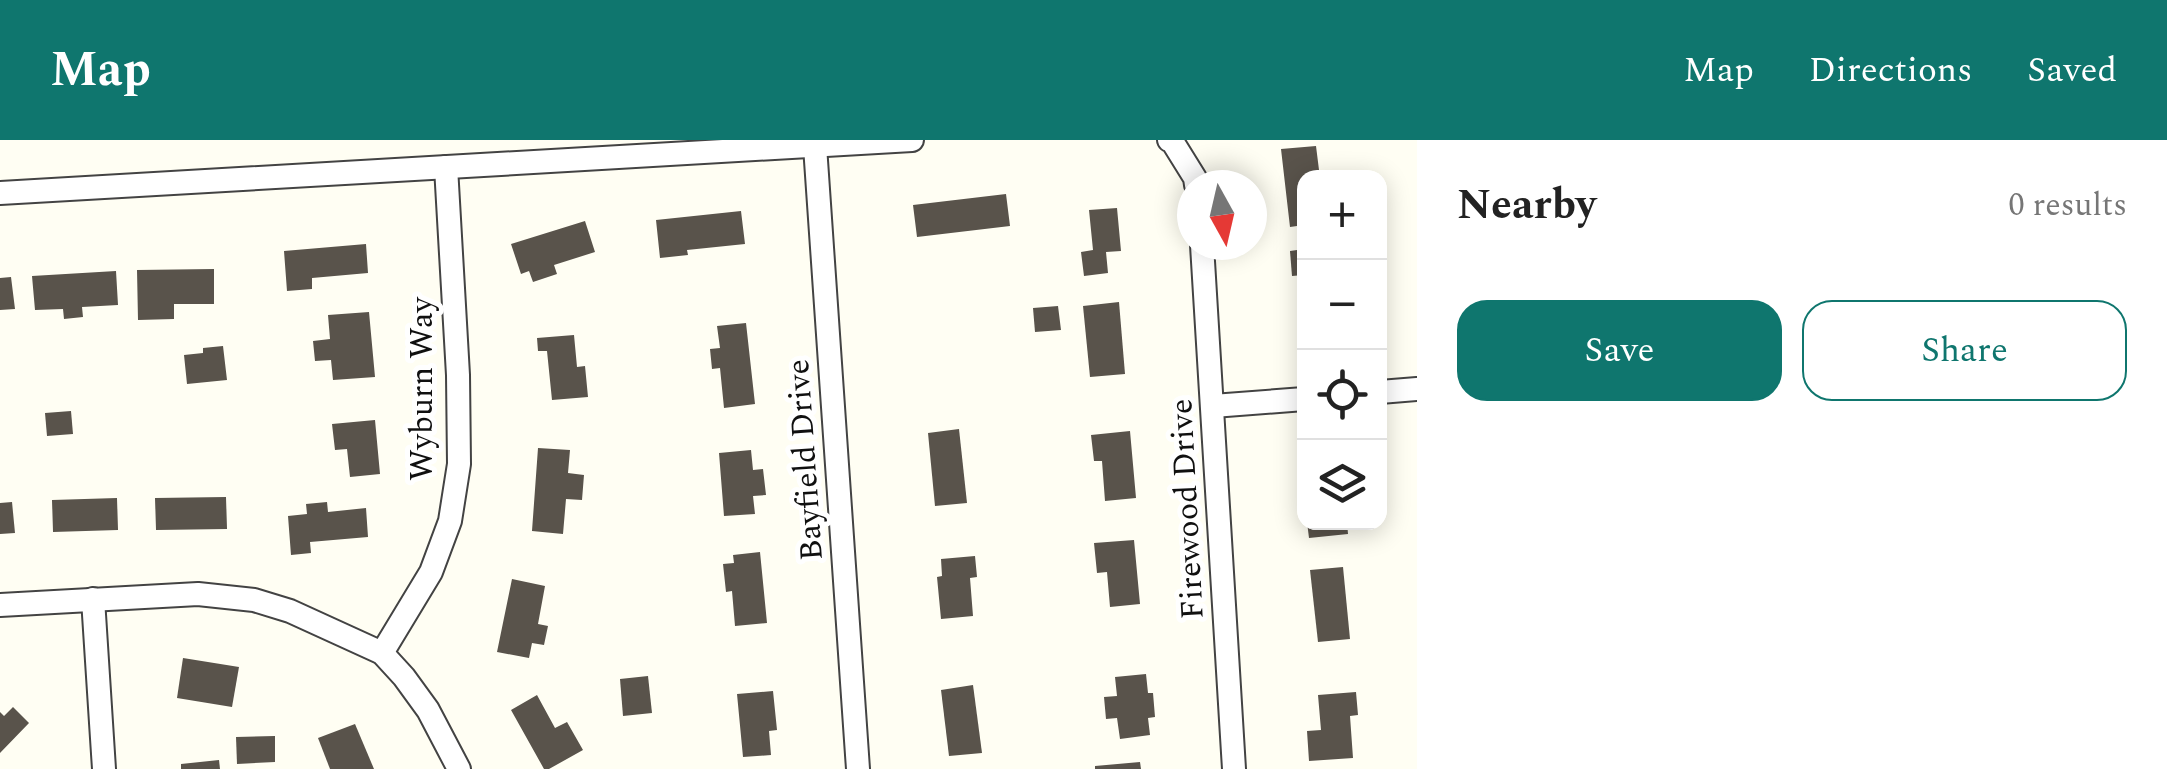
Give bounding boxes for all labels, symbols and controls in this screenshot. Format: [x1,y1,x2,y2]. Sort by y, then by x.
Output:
text: Map [50,34,151,107]
text: Map [1683,44,1754,97]
text: Directions [1809,44,1972,97]
text: Saved [2027,44,2117,97]
north arrow [1177,170,1267,260]
map controls [1297,170,1387,530]
button: + [1297,170,1387,260]
text: Nearby [1457,174,1596,237]
text: 0 results [2008,181,2127,230]
button: − [1297,260,1387,350]
street label: Wyburn Way [398,296,447,481]
button: Save [1457,300,1782,401]
button: Share [1802,300,2127,401]
button: locate [1297,350,1387,440]
street label: Bayfield Drive [774,357,837,562]
street label: Firewood Drive [1157,397,1218,620]
button: layers [1297,440,1387,530]

